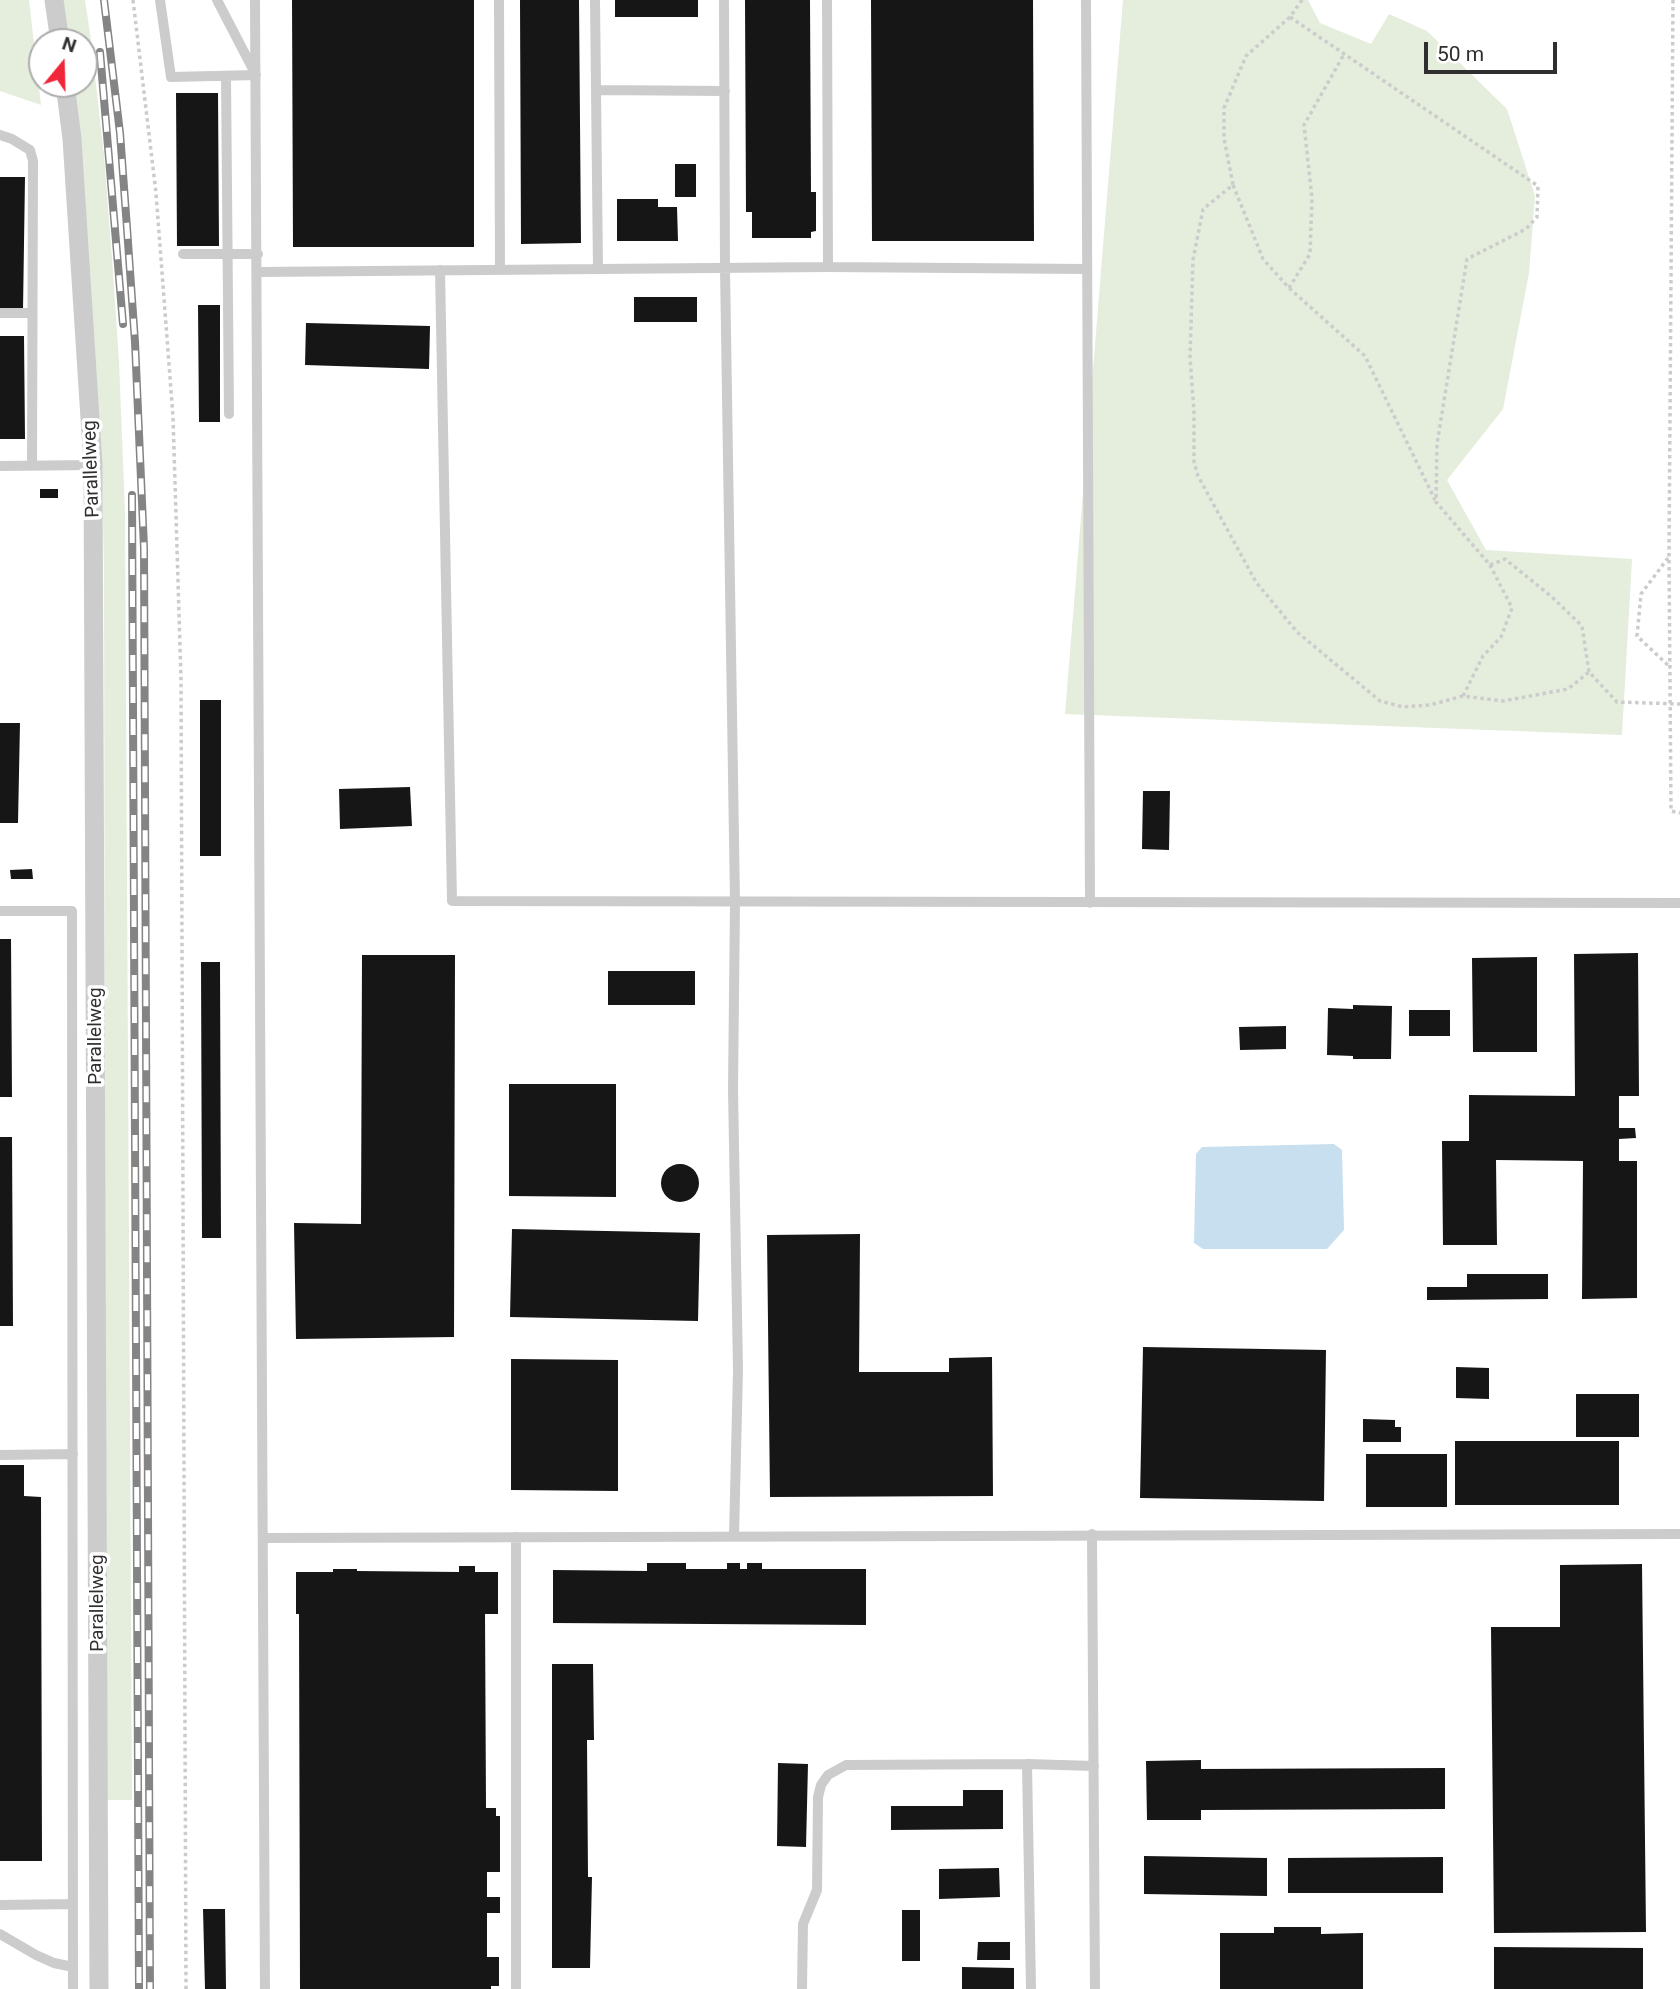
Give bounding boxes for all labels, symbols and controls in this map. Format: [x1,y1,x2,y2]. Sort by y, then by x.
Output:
north arrow [28,28,98,98]
scale bar [1428,28,1561,72]
text: N [59,32,79,58]
text: 50 m [1437,42,1484,66]
street label: Parallelweg [79,420,105,518]
street label: Parallelweg [85,987,107,1085]
street label: Parallelweg [87,1554,109,1652]

